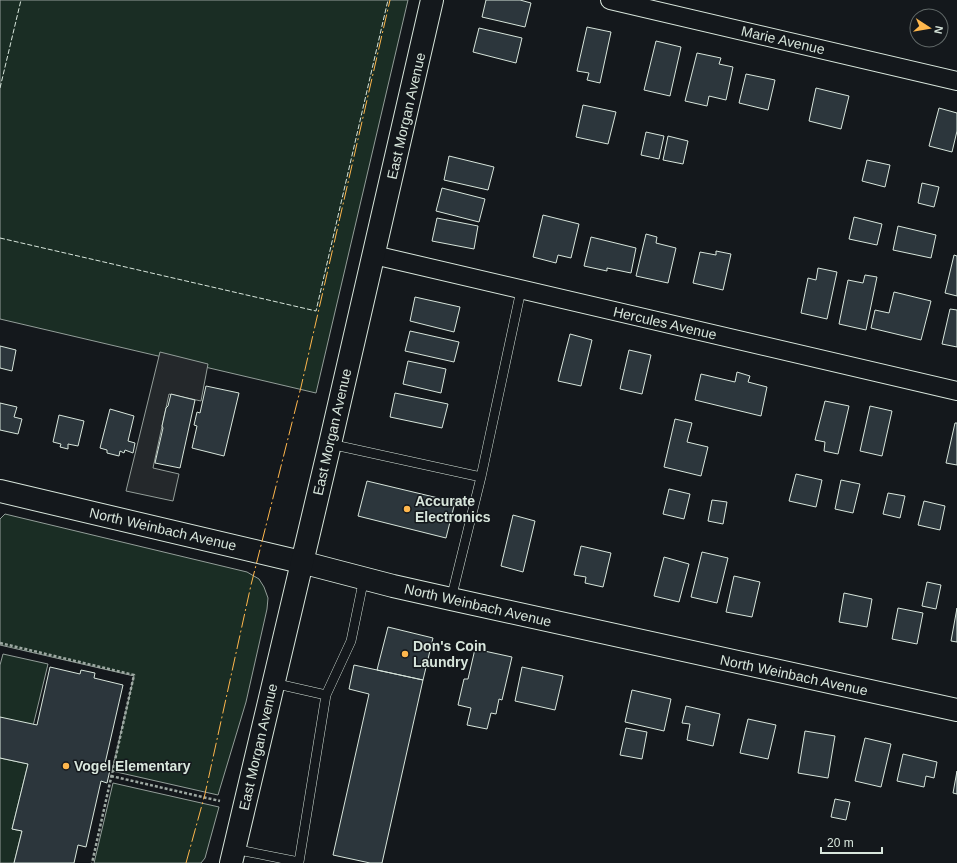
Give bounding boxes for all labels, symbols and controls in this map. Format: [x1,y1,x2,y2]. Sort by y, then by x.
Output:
north arrow [909,8,949,48]
street label: Marie Avenue [740,23,827,57]
text: N [932,25,945,35]
street label: East Morgan Avenue [384,51,428,181]
street label: Hercules Avenue [612,303,718,343]
street label: East Morgan Avenue [310,367,354,497]
place label: Accurate Electronics [415,493,491,525]
street label: North Weinbach Avenue [88,504,238,554]
marker: Accurate Electronics [402,504,412,514]
street label: North Weinbach Avenue [403,580,553,630]
place label: Don's Coin Laundry [413,638,486,670]
marker: Don's Coin Laundry [400,649,410,659]
street label: North Weinbach Avenue [719,652,869,699]
street label: East Morgan Avenue [236,682,280,812]
place label: Vogel Elementary [74,758,191,774]
marker: Vogel Elementary [61,761,71,771]
scale bar [821,829,882,855]
text: 20 m [827,836,854,850]

